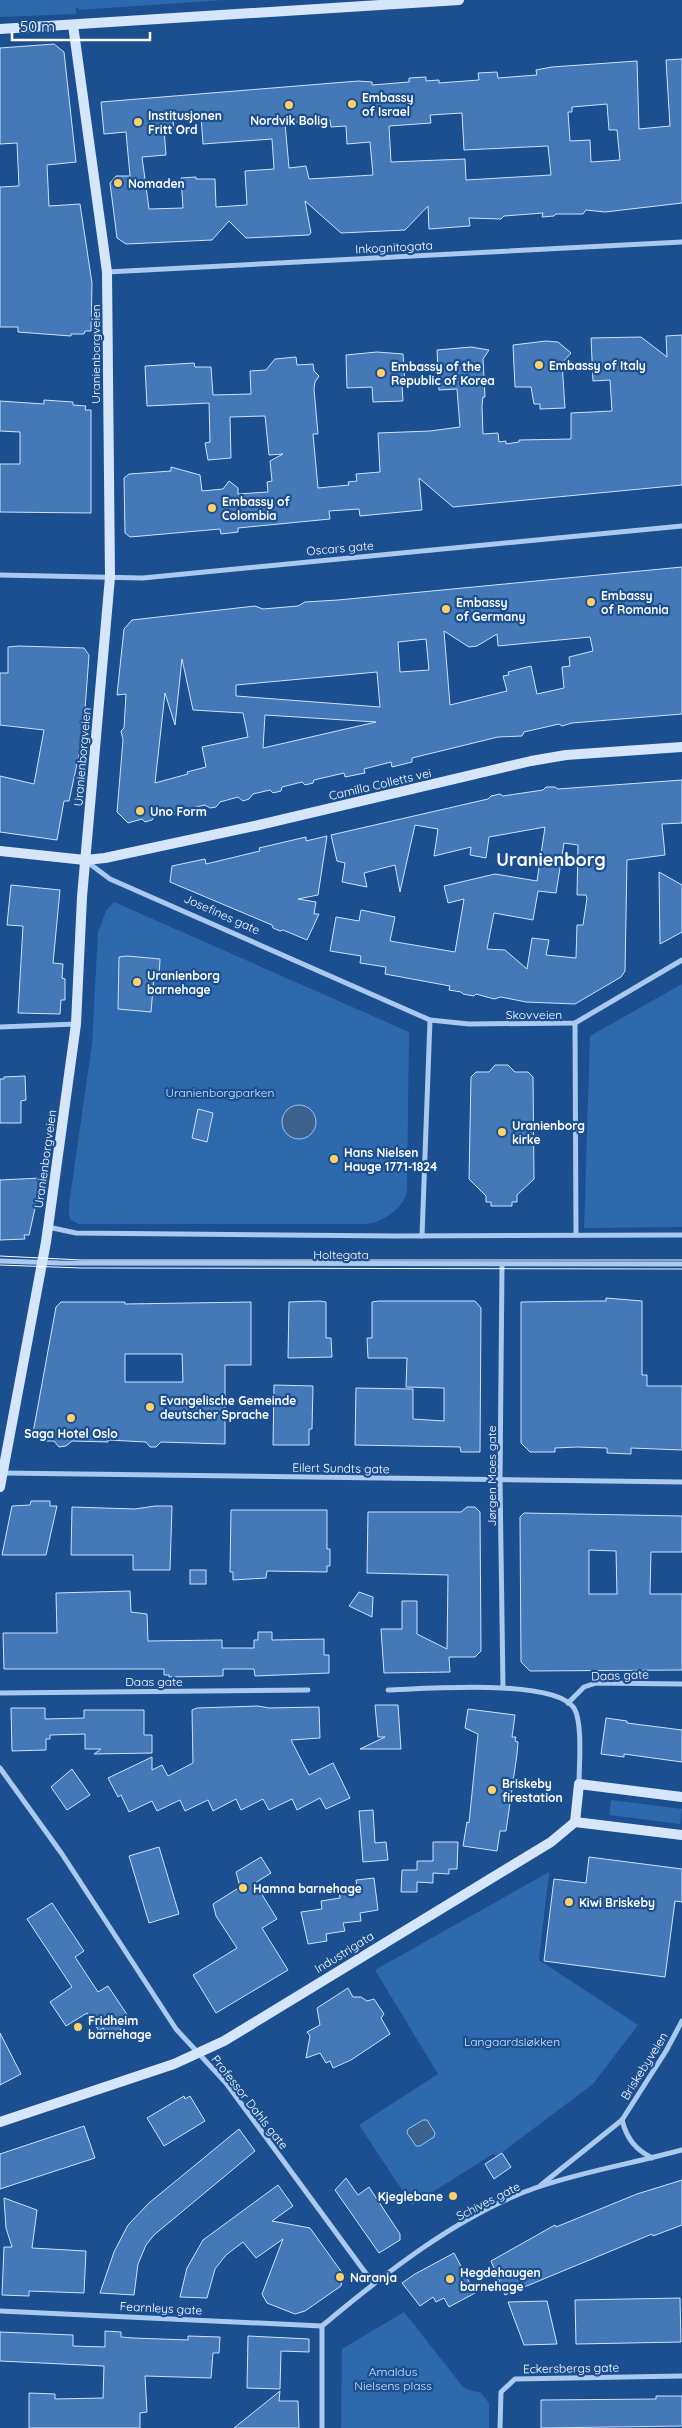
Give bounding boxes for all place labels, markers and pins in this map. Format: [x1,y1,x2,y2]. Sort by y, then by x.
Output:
place label: Embassy of Israel [362,90,414,119]
marker: Embassy of Israel [346,98,358,110]
marker: Nordvik Bolig [283,99,295,111]
place label: Institusjonen Fritt Ord [148,108,222,137]
place label: Nordvik Bolig [250,113,328,128]
marker: Institusjonen Fritt Ord [132,116,144,128]
place label: Nomaden [128,176,185,191]
marker: Nomaden [112,177,124,189]
place label: Embassy of Italy [549,358,646,373]
place label: Embassy of the Republic of Korea [391,359,495,388]
marker: Embassy of Italy [533,359,545,371]
marker: Embassy of the Republic of Korea [375,367,387,379]
place label: Embassy of Colombia [222,494,290,523]
marker: Embassy of Colombia [206,502,218,514]
place label: Embassy of Romania [601,588,669,617]
place label: Embassy of Germany [456,595,525,624]
marker: Embassy of Romania [585,596,597,608]
marker: Embassy of Germany [440,603,452,615]
place label: Uno Form [150,804,207,819]
marker: Uno Form [134,805,146,817]
place label: Uranienborg barnehage [147,968,220,997]
marker: Uranienborg barnehage [131,976,143,988]
place label: Uranienborg kirke [512,1118,585,1147]
marker: Uranienborg kirke [496,1126,508,1138]
place label: Hans Nielsen Hauge 1771-1824 [344,1145,437,1174]
marker: Hans Nielsen Hauge 1771-1824 [328,1153,340,1165]
place label: Evangelische Gemeinde deutscher Sprache [160,1393,296,1422]
marker: Evangelische Gemeinde deutscher Sprache [144,1401,156,1413]
marker: Saga Hotel Oslo [65,1412,77,1424]
place label: Saga Hotel Oslo [24,1426,118,1441]
place label: Briskeby firestation [502,1776,563,1805]
marker: Briskeby firestation [486,1784,498,1796]
place label: Hamna barnehage [253,1881,362,1896]
marker: Hamna barnehage [237,1882,249,1894]
place label: Kiwi Briskeby [579,1895,655,1910]
marker: Kiwi Briskeby [563,1896,575,1908]
place label: Fridheim barnehage [88,2013,152,2042]
marker: Fridheim barnehage [72,2021,84,2033]
place label: Kjeglebane [378,2189,443,2204]
marker: Kjeglebane [447,2190,459,2202]
place label: Hegdehaugen barnehage [460,2265,541,2294]
place label: Naranja [350,2270,397,2285]
marker: Naranja [334,2271,346,2283]
marker: Hegdehaugen barnehage [444,2273,456,2285]

